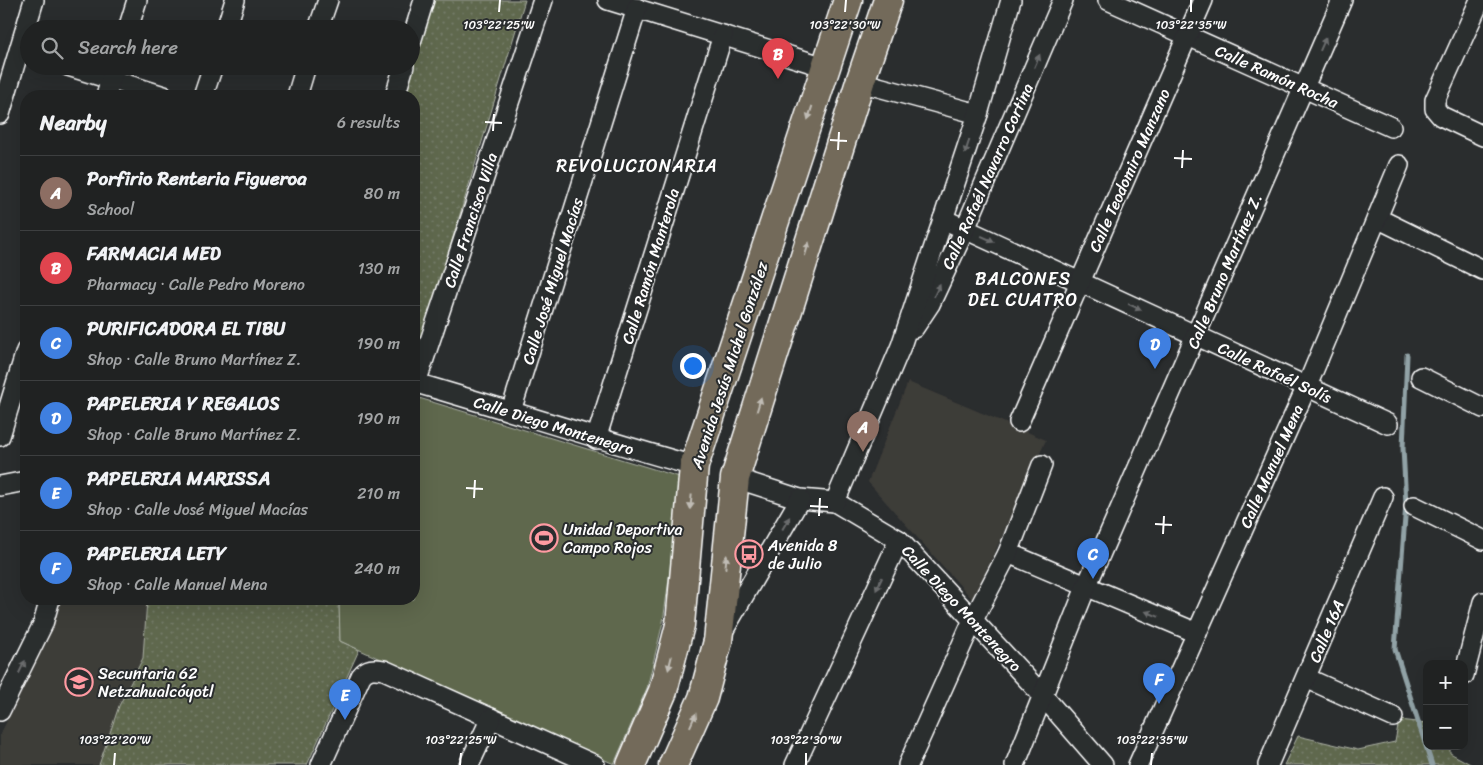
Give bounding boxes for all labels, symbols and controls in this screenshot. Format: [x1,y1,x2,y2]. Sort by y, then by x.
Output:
text: 103°22'25"W [463,14,535,36]
text: 103°22'30"W [809,14,881,36]
text: 103°22'35"W [1156,14,1227,36]
search box [20,20,420,75]
text: Search here [78,31,178,64]
icon: search [38,34,66,62]
street label: Calle Ramón Rocha [1210,36,1344,117]
one-way arrow [1319,37,1327,51]
pin: B [762,38,794,79]
one-way arrow [1033,54,1041,68]
street label: Calle Rafaél Navarro Cortina [933,78,1042,274]
street label: Calle Teodomiro Manzano [1080,84,1179,257]
text: Nearby [40,104,106,142]
one-way arrow [806,106,814,121]
text: 6 results [337,108,400,137]
one-way arrow [962,140,970,155]
street label: Calle Francisco Villa [435,149,506,292]
district label: REVOLUCIONARIA [556,150,718,182]
text: Porfirio Renteria Figueroa [87,162,307,195]
text: A [51,179,61,208]
text: 80 m [364,179,400,208]
street label: Calle Ramón Manterola [613,185,688,348]
street label: Calle Bruno Martínez Z. [1179,189,1270,354]
street label: Calle José Miguel Macías [513,193,592,368]
text: School [87,195,134,224]
one-way arrow [981,236,995,244]
text: FARMACIA MED [87,237,221,270]
one-way arrow [804,241,812,256]
text: B [51,254,61,283]
text: 130 m [358,254,400,283]
street label: Avenida Jesús Michel González [682,257,777,474]
district label: BALCONES DEL CUATRO [968,263,1078,316]
text: Pharmacy · Calle Pedro Moreno [87,270,305,299]
one-way arrow [933,283,941,297]
one-way arrow [1128,304,1142,312]
text: PURIFICADORA EL TIBU [87,312,286,345]
pin: D [1139,328,1171,369]
text: C [51,329,61,358]
text: 190 m [357,329,400,358]
street label: Calle Rafaél Solís [1213,333,1337,412]
text: Shop · Calle Bruno Martínez Z. [87,345,301,374]
your location [680,353,706,379]
text: PAPELERIA Y REGALOS [87,387,280,420]
street label: Calle Diego Montenegro [470,387,638,464]
one-way arrow [755,396,763,411]
street label: Calle Manuel Mena [1231,400,1312,533]
text: D [51,404,61,433]
text: 190 m [357,404,400,433]
pin: A [847,411,879,452]
text: Shop · Calle Bruno Martínez Z. [87,420,301,449]
text: PAPELERIA MARISSA [87,462,270,495]
text: E [52,479,60,508]
text: 210 m [357,479,400,508]
one-way arrow [687,494,695,510]
text: Shop · Calle José Miguel Macías [87,495,308,524]
place label: Unidad Deportiva Campo Rojos [563,515,682,562]
one-way arrow [782,516,791,530]
sports icon: Unidad Deportiva Campo Rojos [529,523,559,553]
place label: Avenida 8 de Julio [767,531,838,578]
text: PAPELERIA LETY [87,537,226,570]
street label: Calle Diego Montenegro [894,538,1029,679]
pin: C [1077,538,1109,579]
bus stop icon: Avenida 8 de Julio [734,539,764,569]
text: F [52,554,60,583]
text: 240 m [354,554,400,583]
one-way arrow [722,554,730,570]
text: Shop · Calle Manuel Mena [87,570,267,599]
one-way arrow [874,577,882,591]
street label: Calle 16A [1300,595,1353,667]
one-way arrow [1145,610,1159,618]
one-way arrow [666,655,674,670]
place label: Secuntaria 62 Netzahualcóyotl [98,659,214,706]
one-way arrow [18,660,26,675]
map controls [1423,660,1468,750]
button: + [1423,660,1468,705]
pin: F [1143,663,1175,704]
school or university icon: Secuntaria 62 Netzahualcóyotl [64,667,94,697]
pin: E [329,679,361,720]
button: − [1423,705,1468,750]
one-way arrow [689,713,697,727]
text: 103°22'20"W [79,729,151,751]
text: 103°22'25"W [425,729,497,751]
text: 103°22'30"W [770,729,842,751]
text: 103°22'35"W [1117,729,1188,751]

